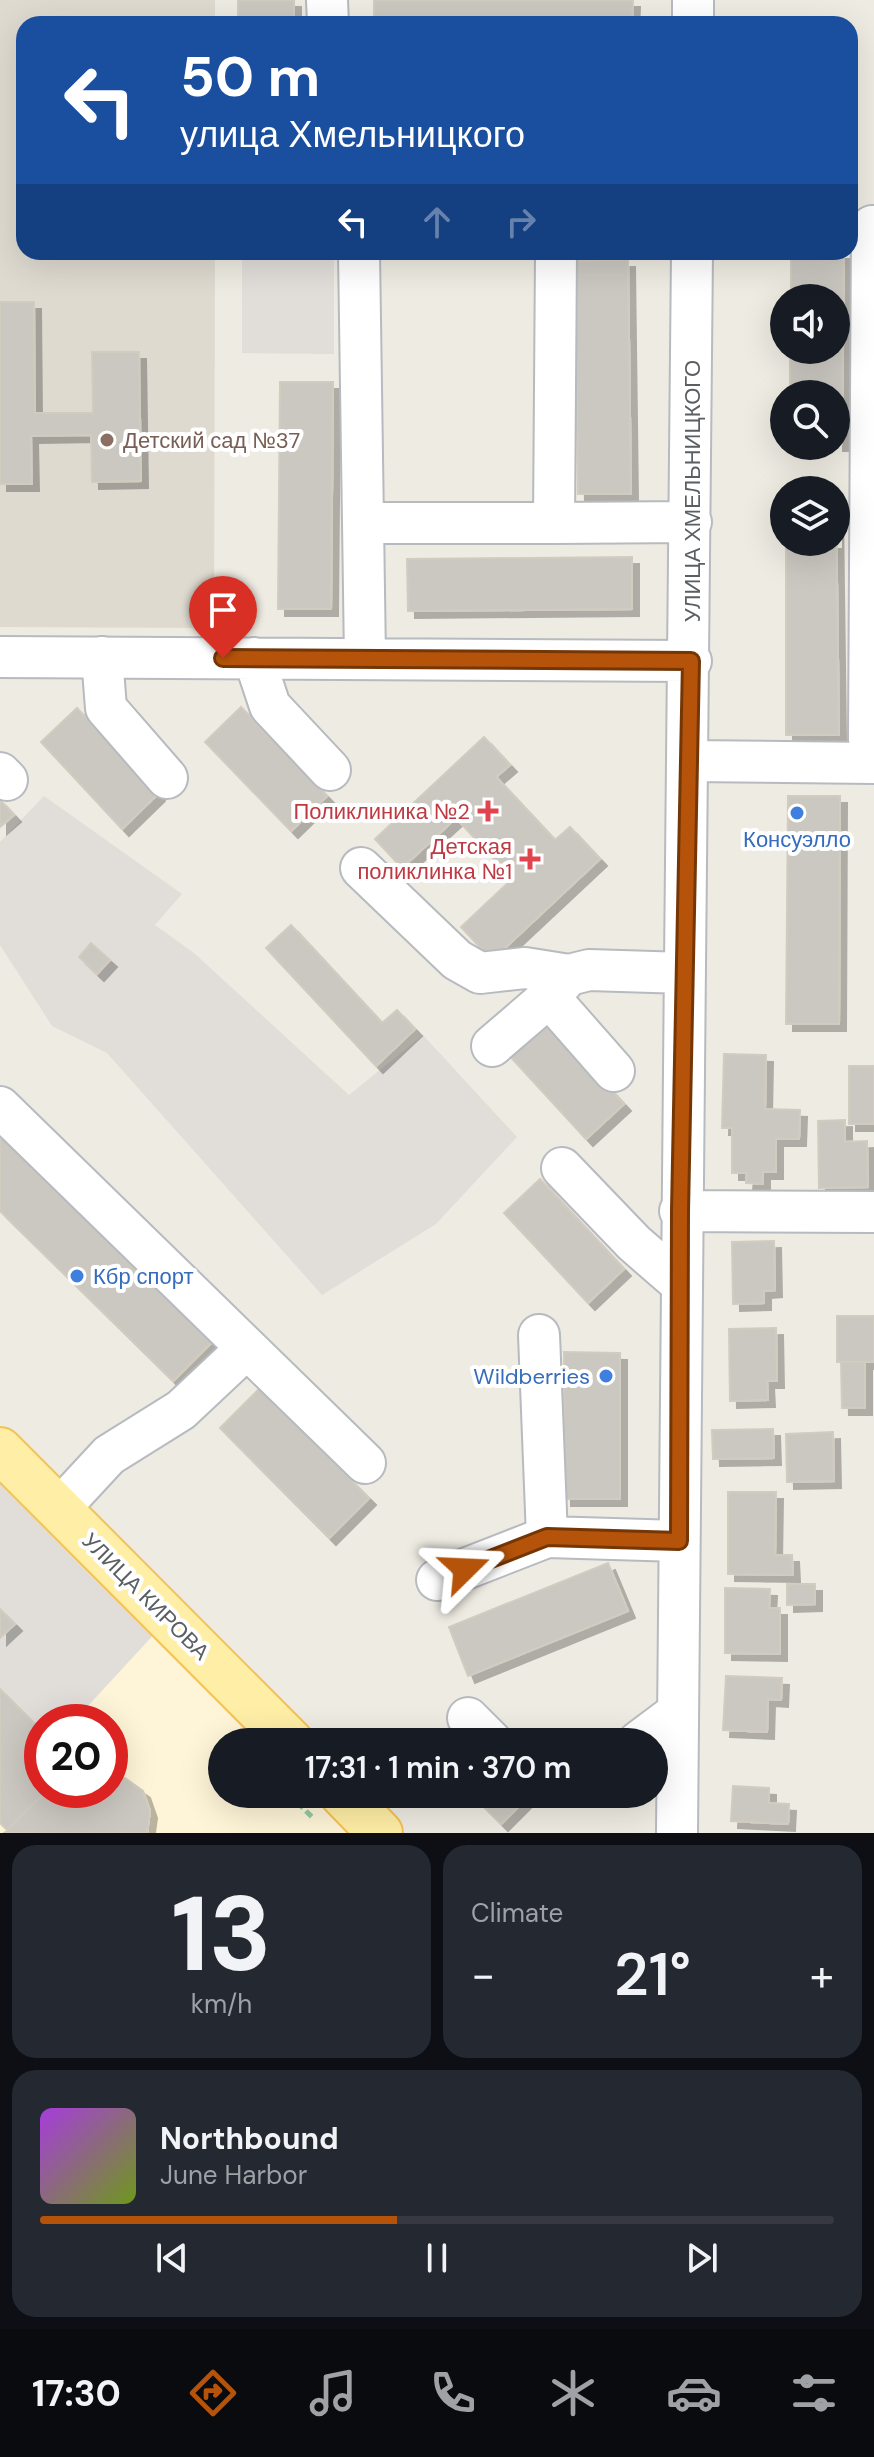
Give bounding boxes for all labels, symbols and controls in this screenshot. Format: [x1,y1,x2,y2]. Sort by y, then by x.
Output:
text: 50 m [180,40,320,113]
icon: left [48,48,152,152]
text: улица Хмельницкого [180,111,525,158]
icon: left [331,200,375,244]
icon: ahead [415,200,459,244]
icon: right [499,200,543,244]
map controls [770,284,850,556]
button: sound [770,284,850,364]
street label: УЛИЦА ХМЕЛЬНИЦКОГО [678,360,707,622]
button: search [770,380,850,460]
place label: Детский сад №37 [123,426,300,455]
marker: Детский сад №37 [98,431,116,449]
button: layers [770,476,850,556]
pin [189,576,257,658]
icon: arrive [201,588,245,632]
place label: Поликлиника №2 [293,797,470,826]
marker: Поликлиника №2 [477,800,499,822]
marker: Консуэлло [788,804,806,822]
place label: Консуэлло [743,825,851,854]
place label: Детская поликлинка №1 [357,832,512,886]
marker: Детская поликлинка №1 [519,848,541,870]
place label: Кбр спорт [93,1262,193,1291]
marker: Кбр спорт [68,1267,86,1285]
place label: Wildberries [473,1362,590,1391]
marker: Wildberries [597,1367,615,1385]
street label: УЛИЦА КИРОВА [76,1526,216,1667]
position arrow [423,1527,507,1611]
speed limit sign: 20 [24,1704,128,1808]
text: 17:31 · 1 min · 370 m [305,1748,571,1787]
text: 13 [171,1867,272,2002]
text: Climate [471,1896,563,1930]
text: 21° [614,1935,691,2014]
text: − [471,1946,495,2004]
text: + [810,1946,834,2004]
text: km/h [191,1987,252,2021]
text: Northbound [160,2119,339,2158]
text: June Harbor [160,2158,307,2192]
icon: previous [150,2236,194,2280]
icon: pause [415,2236,459,2280]
icon: next [680,2236,724,2280]
icon: directions [185,2365,241,2421]
icon: music [305,2365,361,2421]
icon: phone [425,2365,481,2421]
icon: climate [545,2365,601,2421]
icon: car [666,2365,722,2421]
icon: filters [786,2365,842,2421]
text: 17:30 [32,2370,121,2417]

